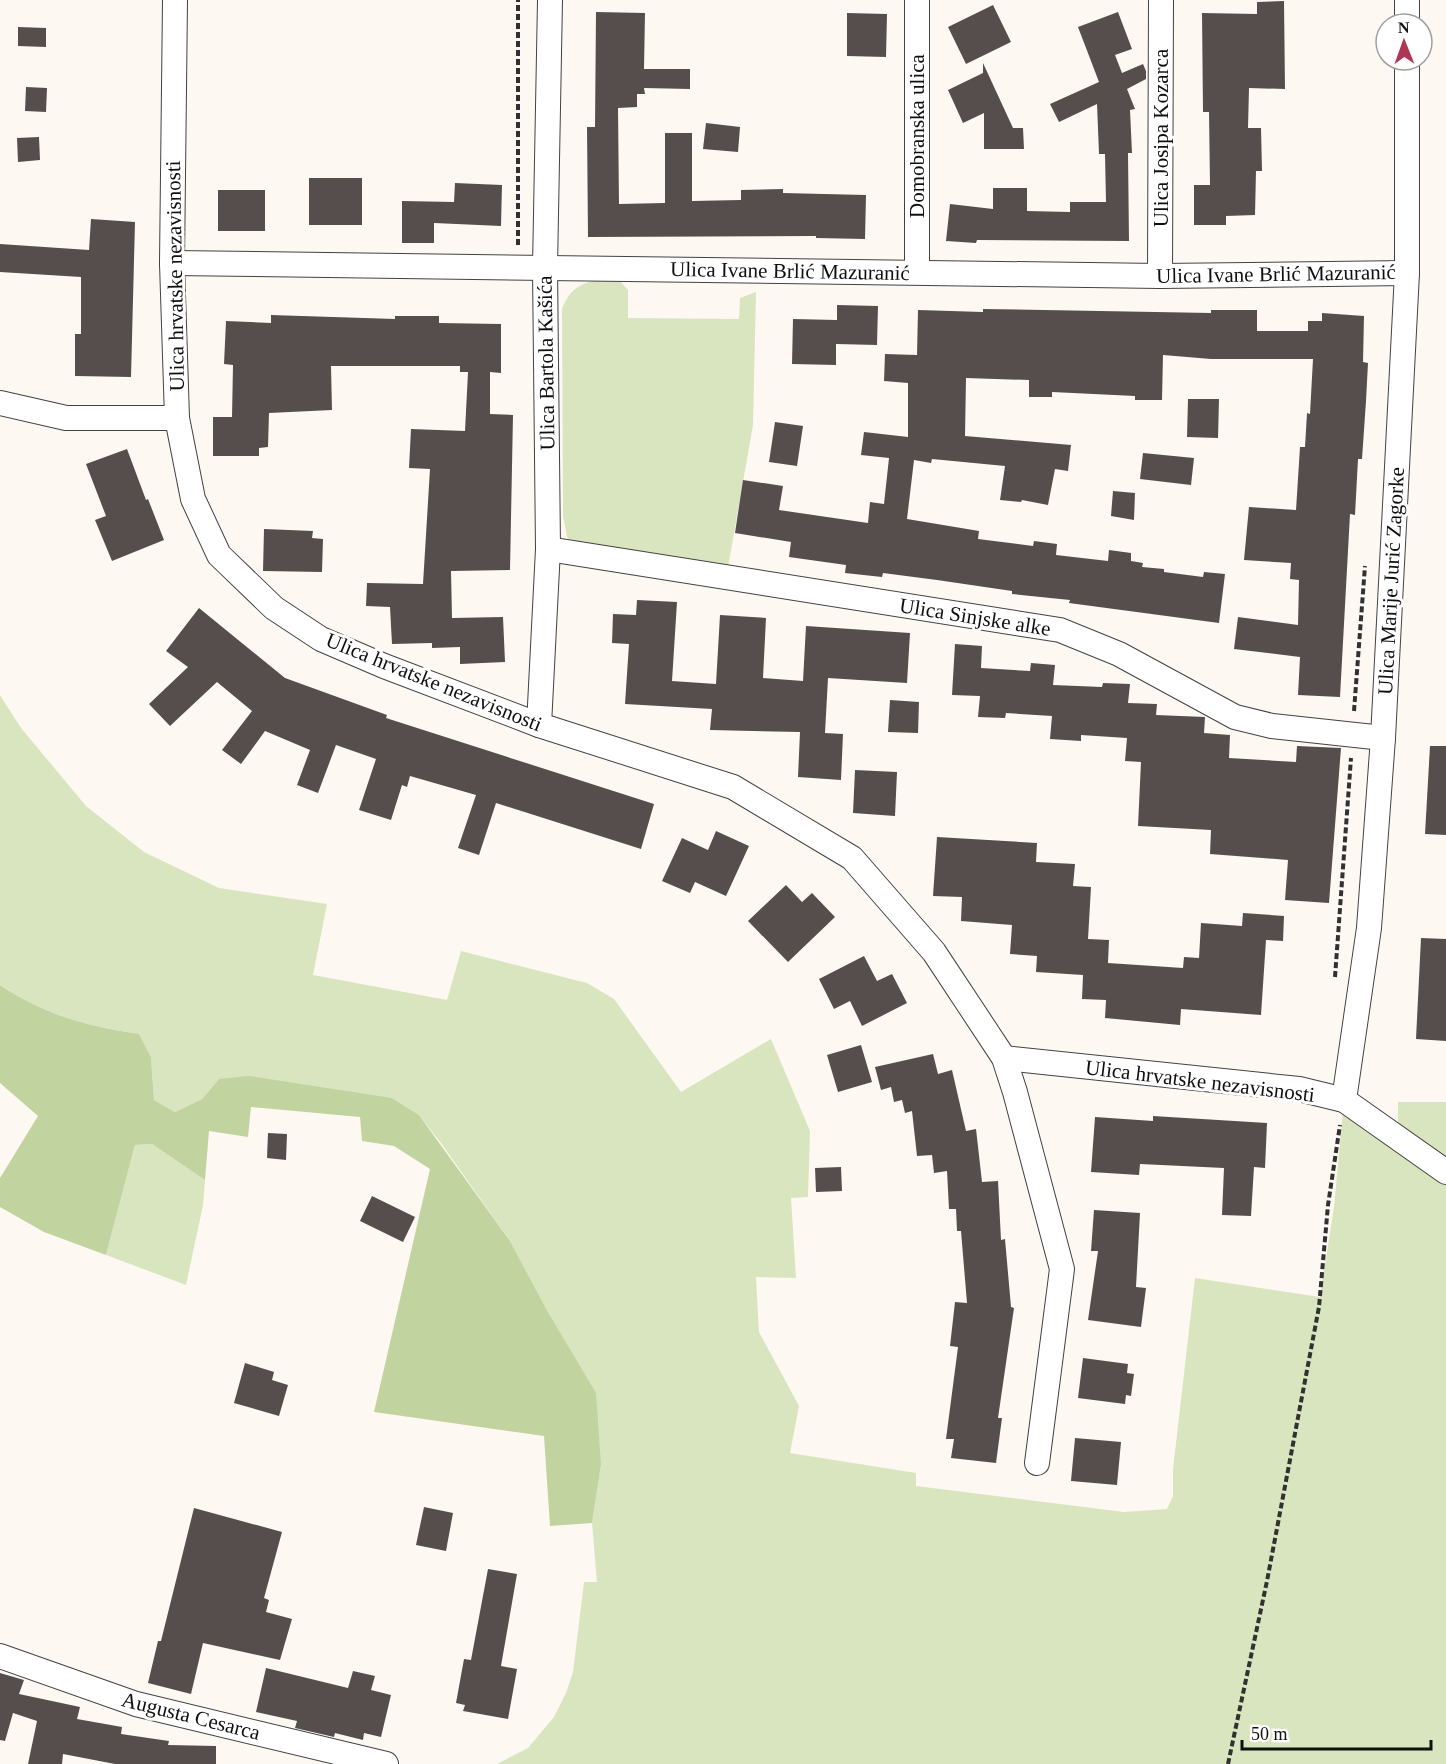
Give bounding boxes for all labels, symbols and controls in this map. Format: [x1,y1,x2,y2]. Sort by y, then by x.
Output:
north arrow [1374,12,1434,72]
text: N [1398,19,1410,36]
street label: Ulica Josipa Kozarca [1149,48,1173,227]
street label: Domobranska ulica [905,53,929,218]
street label: Ulica hrvatske nezavisnosti [161,160,189,392]
street label: Ulica Ivane Brlić Mazuranić [670,257,910,285]
street label: Ulica Ivane Brlić Mazuranić [1156,260,1396,288]
street label: Ulica Bartola Kašića [532,275,560,451]
street label: Ulica Marije Jurić Zagorke [1373,467,1409,695]
street label: Ulica Sinjske alke [898,593,1052,641]
street label: Ulica hrvatske nezavisnosti [322,628,546,736]
street label: Ulica hrvatske nezavisnosti [1084,1055,1316,1107]
street label: Augusta Cesarca [119,1687,263,1745]
scale bar [1242,1713,1431,1751]
text: 50 m [1251,1724,1288,1744]

